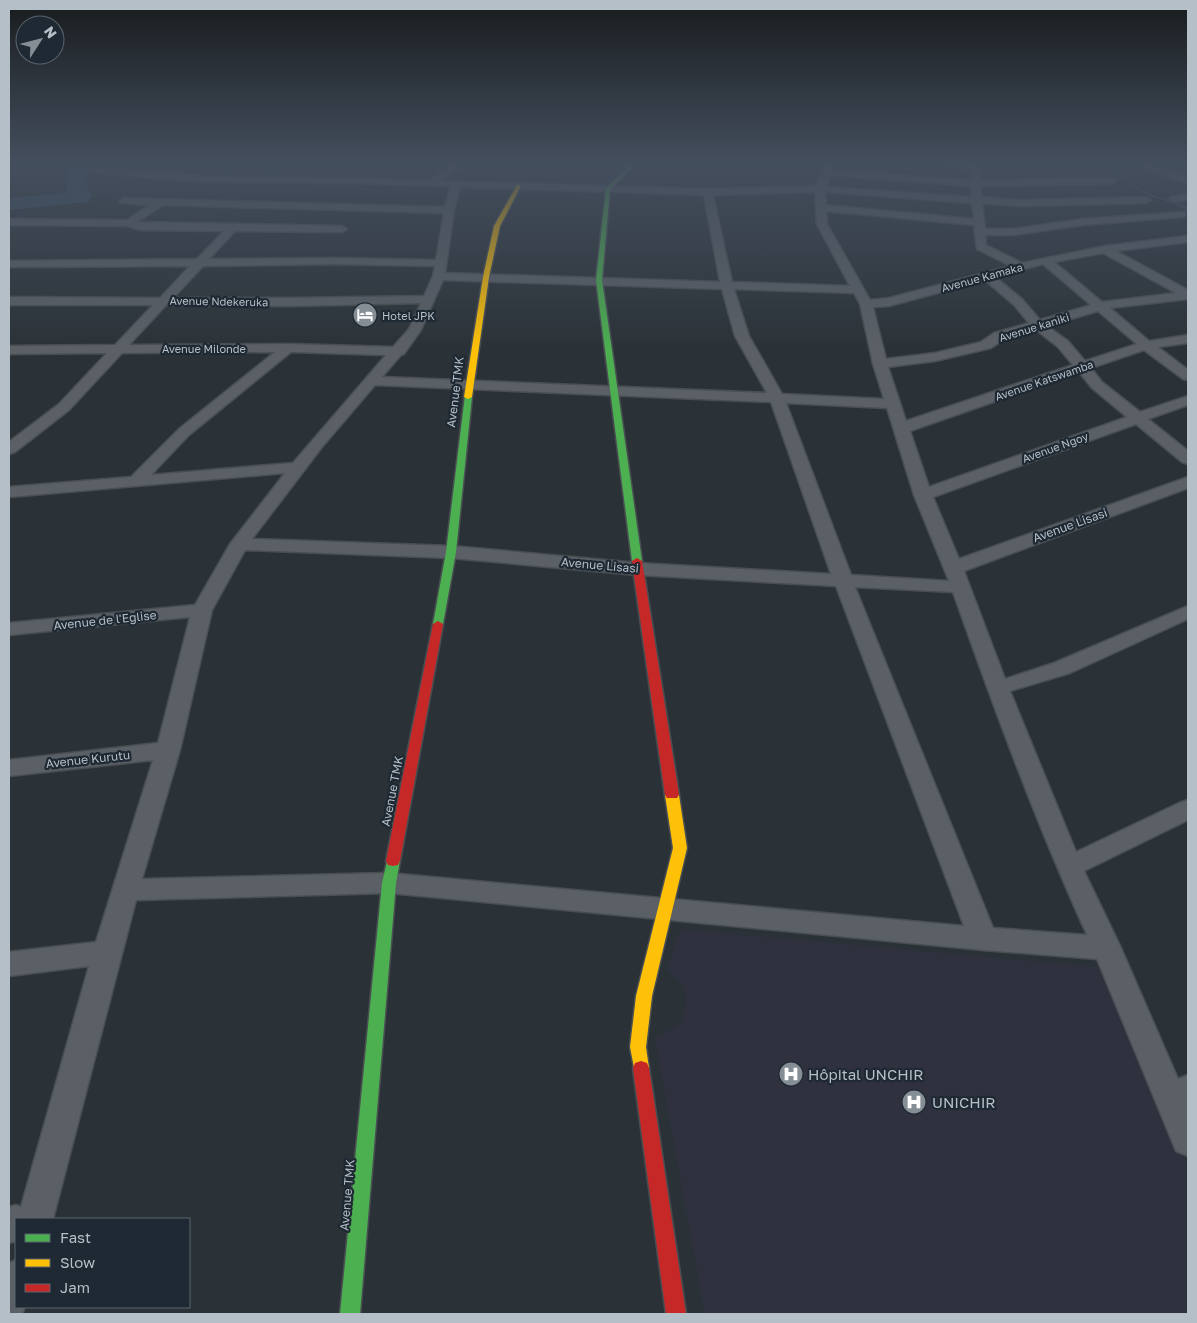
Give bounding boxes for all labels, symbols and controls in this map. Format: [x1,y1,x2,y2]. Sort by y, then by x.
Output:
north arrow [15,15,65,65]
text: N [41,23,61,41]
street label: Avenue Kamaka [940,260,1024,294]
street label: Avenue Ndekeruka [170,294,268,308]
hotel icon: Hotel JPK [352,302,378,328]
place label: Hotel JPK [382,309,435,322]
street label: Avenue kaniki [997,310,1071,344]
street label: Avenue Milonde [162,342,246,355]
street label: Avenue TMK [443,356,467,428]
street label: Avenue Katswamba [993,357,1095,403]
street label: Avenue Ngoy [1020,429,1090,465]
street label: Avenue Lisasi [1031,505,1109,545]
street label: Avenue Lisasi [560,554,640,576]
street label: Avenue de l'Eglise [53,607,157,633]
street label: Avenue Kurutu [45,747,131,771]
street label: Avenue TMK [378,755,406,827]
hospital icon: Hôpital UNCHIR [778,1061,804,1087]
place label: Hôpital UNCHIR [808,1065,924,1083]
hospital icon: UNICHIR [901,1089,927,1115]
place label: UNICHIR [932,1093,996,1111]
street label: Avenue TMK [336,1159,358,1231]
legend [15,1218,190,1308]
text: Fast [60,1228,91,1246]
text: Slow [60,1253,95,1271]
text: Jam [60,1278,90,1296]

